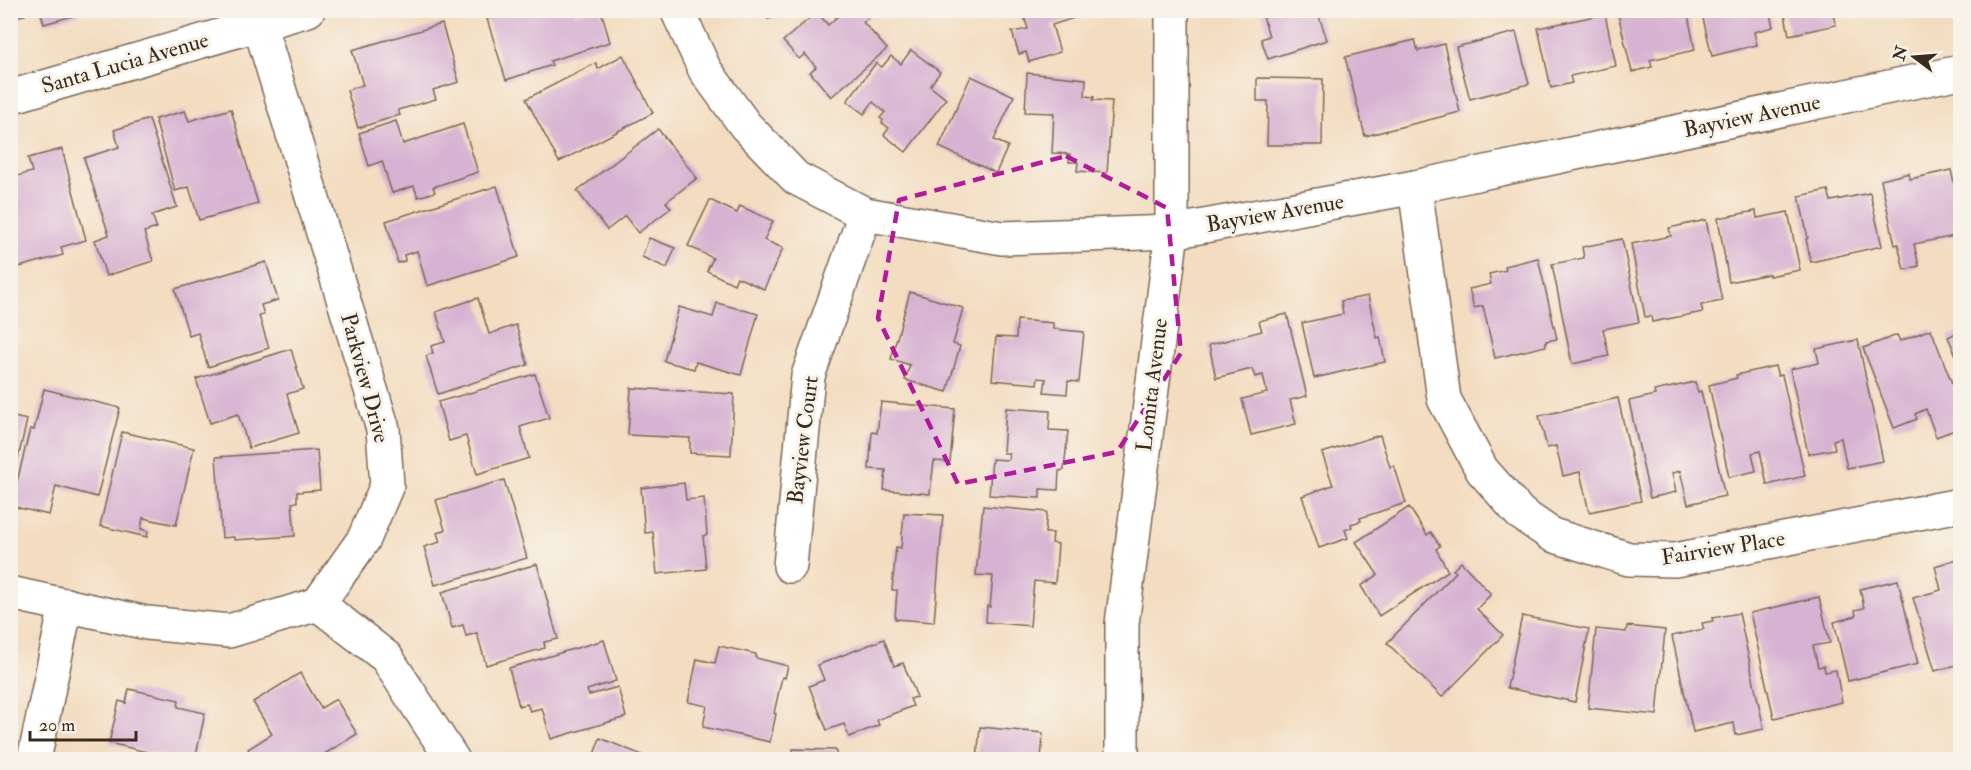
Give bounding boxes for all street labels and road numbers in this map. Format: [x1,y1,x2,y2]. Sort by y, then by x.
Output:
street label: Santa Lucia Avenue [38,26,212,100]
street label: Bayview Avenue [1681,88,1823,144]
street label: Bayview Avenue [1204,187,1346,239]
street label: Parkview Drive [334,310,396,446]
street label: Lomita Avenue [1130,317,1174,453]
street label: Bayview Court [781,374,825,506]
street label: Fairview Place [1659,524,1787,572]

